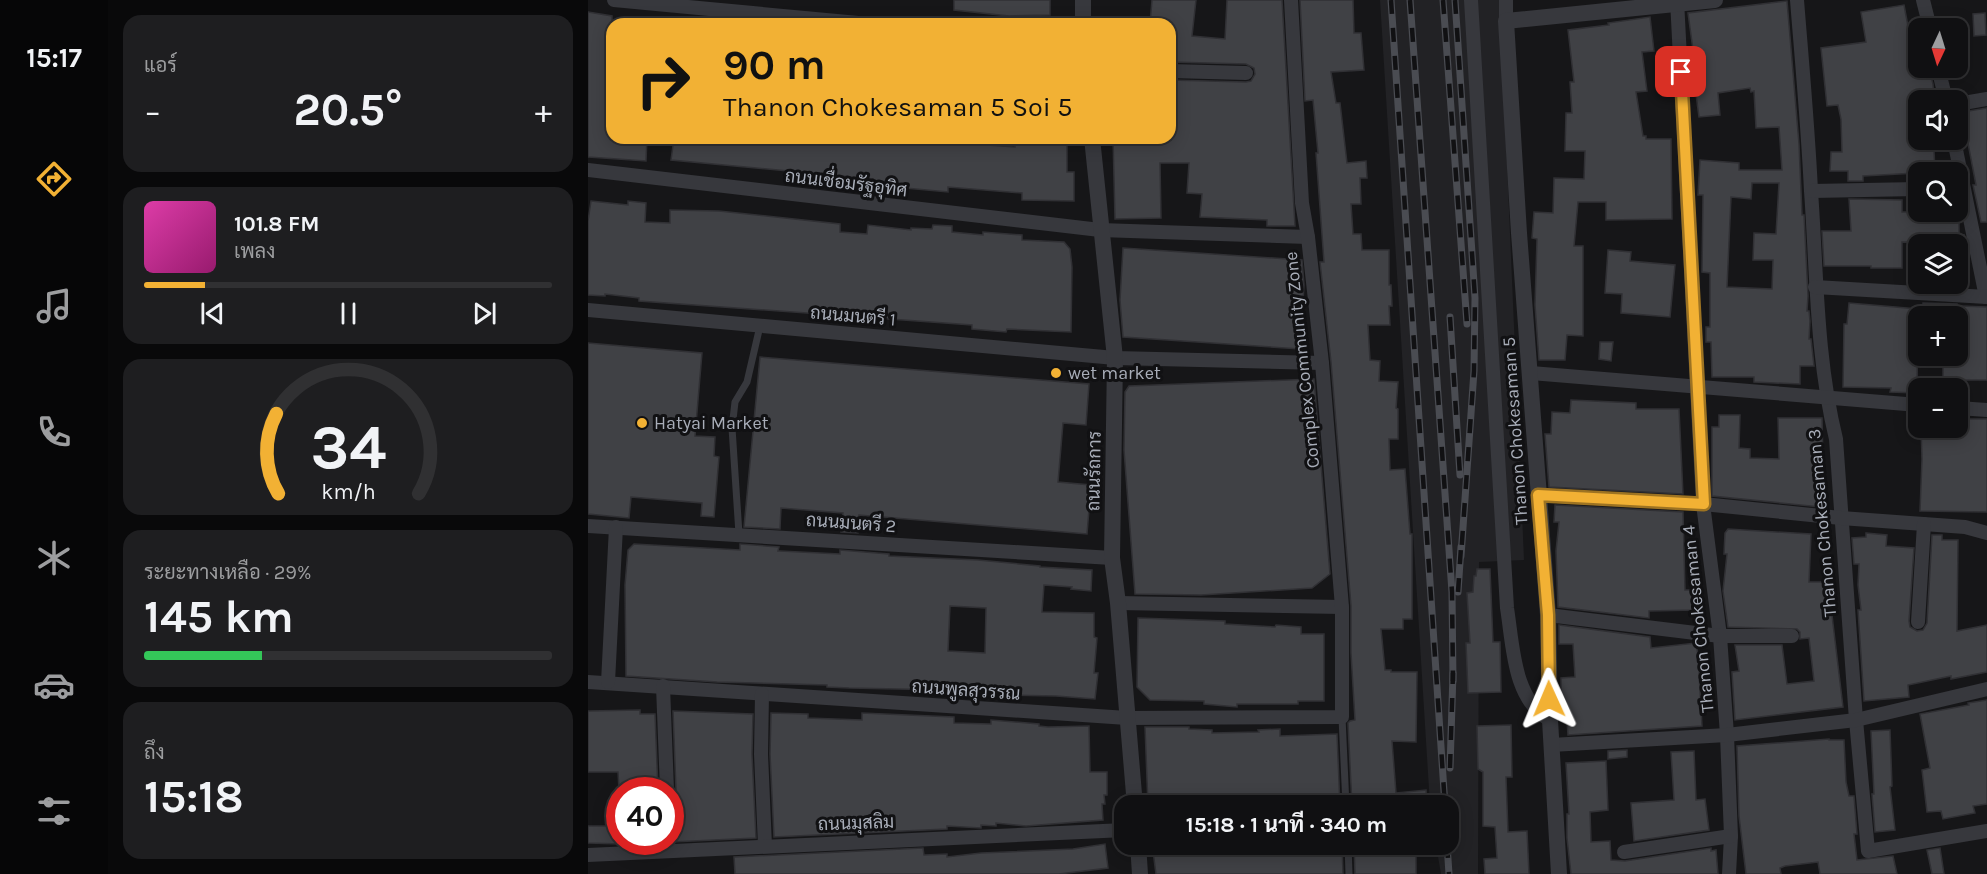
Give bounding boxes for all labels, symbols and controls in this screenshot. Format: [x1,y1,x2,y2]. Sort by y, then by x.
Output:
north arrow [1908,18,1968,78]
map controls [1908,18,1968,438]
text: 90 m [723,40,826,90]
text: 15:17 [26,42,82,74]
icon: right [624,42,702,120]
pin [1655,46,1706,97]
text: แอร์ [144,54,177,77]
icon: arrive [1664,55,1697,88]
text: 20.5° [293,84,403,136]
button: sound [1908,90,1968,150]
text: Thanon Chokesaman 5 Soi 5 [723,91,1072,123]
text: − [144,92,161,130]
text: + [535,92,552,130]
icon: directions [33,158,75,200]
street label: ถนนเชื่อมรัฐอุทิศ [783,160,909,202]
button: search [1908,162,1968,222]
text: 101.8 FM [234,211,319,237]
button: layers [1908,234,1968,294]
text: เพลง [234,240,275,263]
street label: Complex Community Zone [1280,251,1324,469]
icon: music [33,285,75,327]
icon: previous [196,297,229,330]
icon: pause [332,297,365,330]
icon: next [468,297,501,330]
street label: ถนนมนตรี 1 [809,299,897,331]
button: + [1908,306,1968,366]
street label: Thanon Chokesaman 5 [1497,336,1533,526]
place label: wet market [1068,362,1161,384]
marker: wet market [1049,366,1063,380]
button: − [1908,378,1968,438]
icon: phone [33,411,75,453]
text: 34 [310,411,386,484]
place label: Hatyai Market [654,412,769,434]
marker: Hatyai Market [635,416,649,430]
street label: Thanon Chokesaman 3 [1803,428,1841,618]
street label: ถนนรัถการ [1082,430,1106,511]
text: km/h [321,479,375,504]
street label: ถนนมนตรี 2 [805,507,897,537]
street label: Thanon Chokesaman 4 [1677,524,1719,714]
icon: climate [33,537,75,579]
text: ระยะทางเหลือ · 29% [144,561,311,584]
text: 145 km [144,591,294,643]
icon: car [33,664,75,706]
position arrow [1517,667,1581,731]
street label: ถนนพูลสุวรรณ [911,675,1021,707]
text: ถึง [144,741,165,764]
text: 15:18 [144,771,244,823]
speed limit sign: 40 [606,777,684,855]
icon: filters [33,790,75,832]
street label: ถนนมุสลิม [817,811,895,836]
text: 15:18 · 1 นาที · 340 m [1186,812,1387,838]

